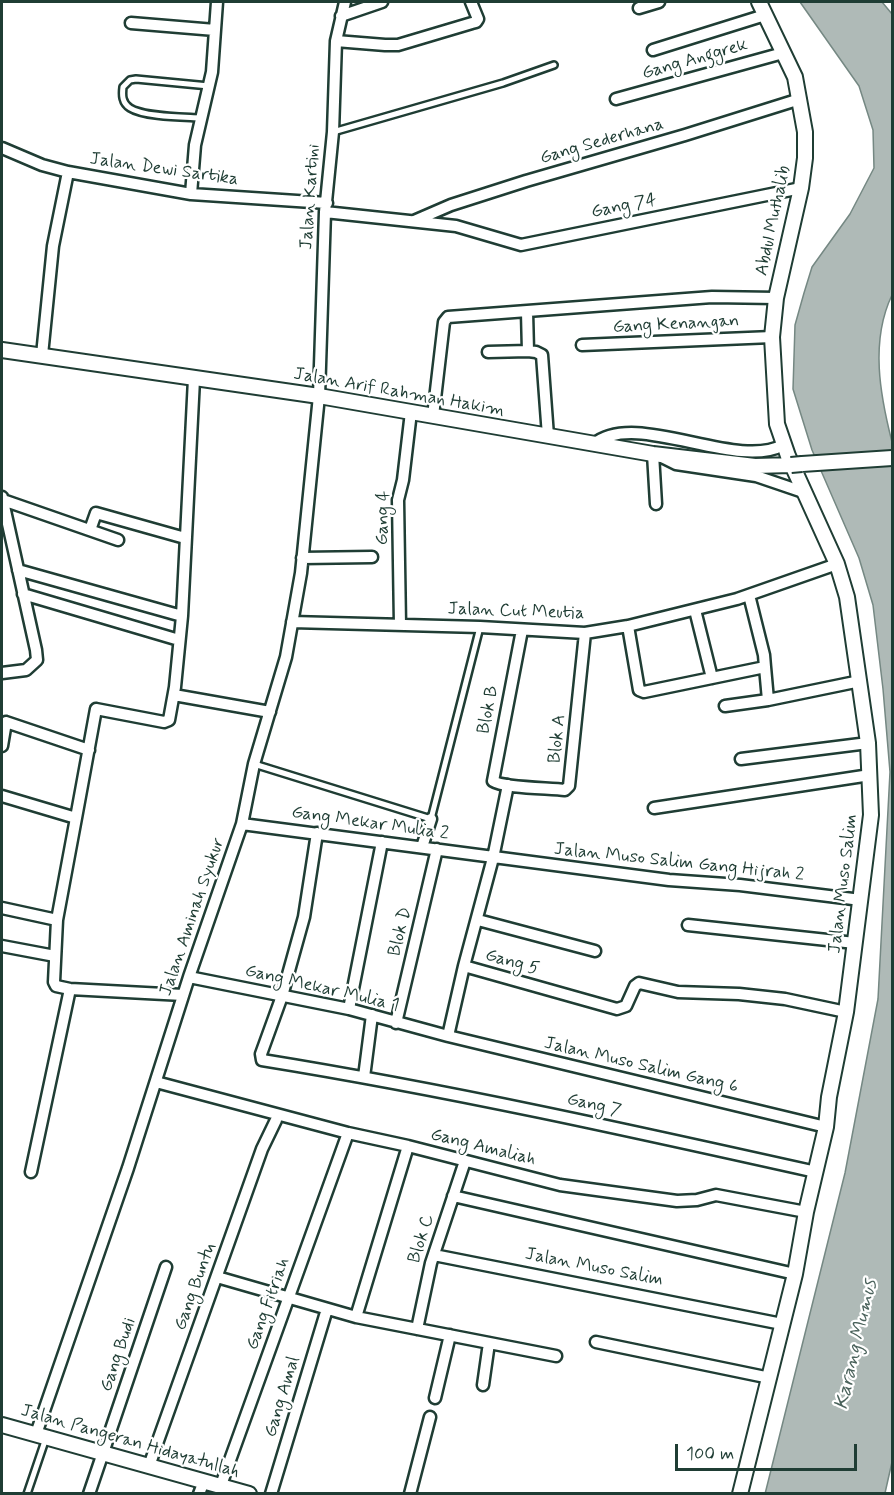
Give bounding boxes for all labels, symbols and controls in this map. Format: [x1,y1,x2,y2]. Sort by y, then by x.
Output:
street label: Gang Anggrek [640,35,750,85]
street label: Gang Sederhana [538,114,666,170]
street label: Jalan Kartini [297,143,325,251]
street label: Jalan Dewi Sartika [88,149,240,191]
street label: Abdul Muthalib [752,164,796,278]
street label: Gang 74 [590,190,658,224]
street label: Gang Kenangan [612,311,740,339]
street label: Jalan Arif Rahman Hakim [292,364,506,422]
street label: Gang 4 [372,490,396,546]
street label: Jalan Cut Meutia [447,599,585,625]
street label: Blok B [474,684,504,736]
street label: Blok A [545,713,571,765]
street label: Gang Mekar Mulia 2 [290,802,450,846]
street label: Jalan Muso Salim [825,813,863,955]
street label: Jalan Aminah Syukur [156,835,230,999]
street label: Jalan Muso Salim Gang Hijrah 2 [553,839,805,887]
street label: Blok D [385,905,417,959]
street label: Gang 5 [483,945,541,981]
street label: Gang Mekar Mulia 1 [243,961,401,1017]
street label: Jalan Muso Salim Gang 6 [542,1033,740,1099]
street label: Gang 7 [565,1089,623,1123]
street label: Gang Amaliah [428,1124,538,1172]
street label: Blok C [404,1212,440,1266]
street label: Gang Buntu [170,1240,222,1334]
street label: Jalan Muso Salim [523,1244,665,1292]
street label: Gang Fitriah [242,1255,296,1353]
water label: Karang Mumus [830,1278,884,1412]
street label: Gang Budi [96,1315,142,1395]
street label: Gang Amal [260,1354,306,1440]
street label: Jalan Pangeran Hidayatullah [18,1400,242,1484]
scale bar [678,1432,860,1470]
text: 100 m [686,1442,734,1466]

